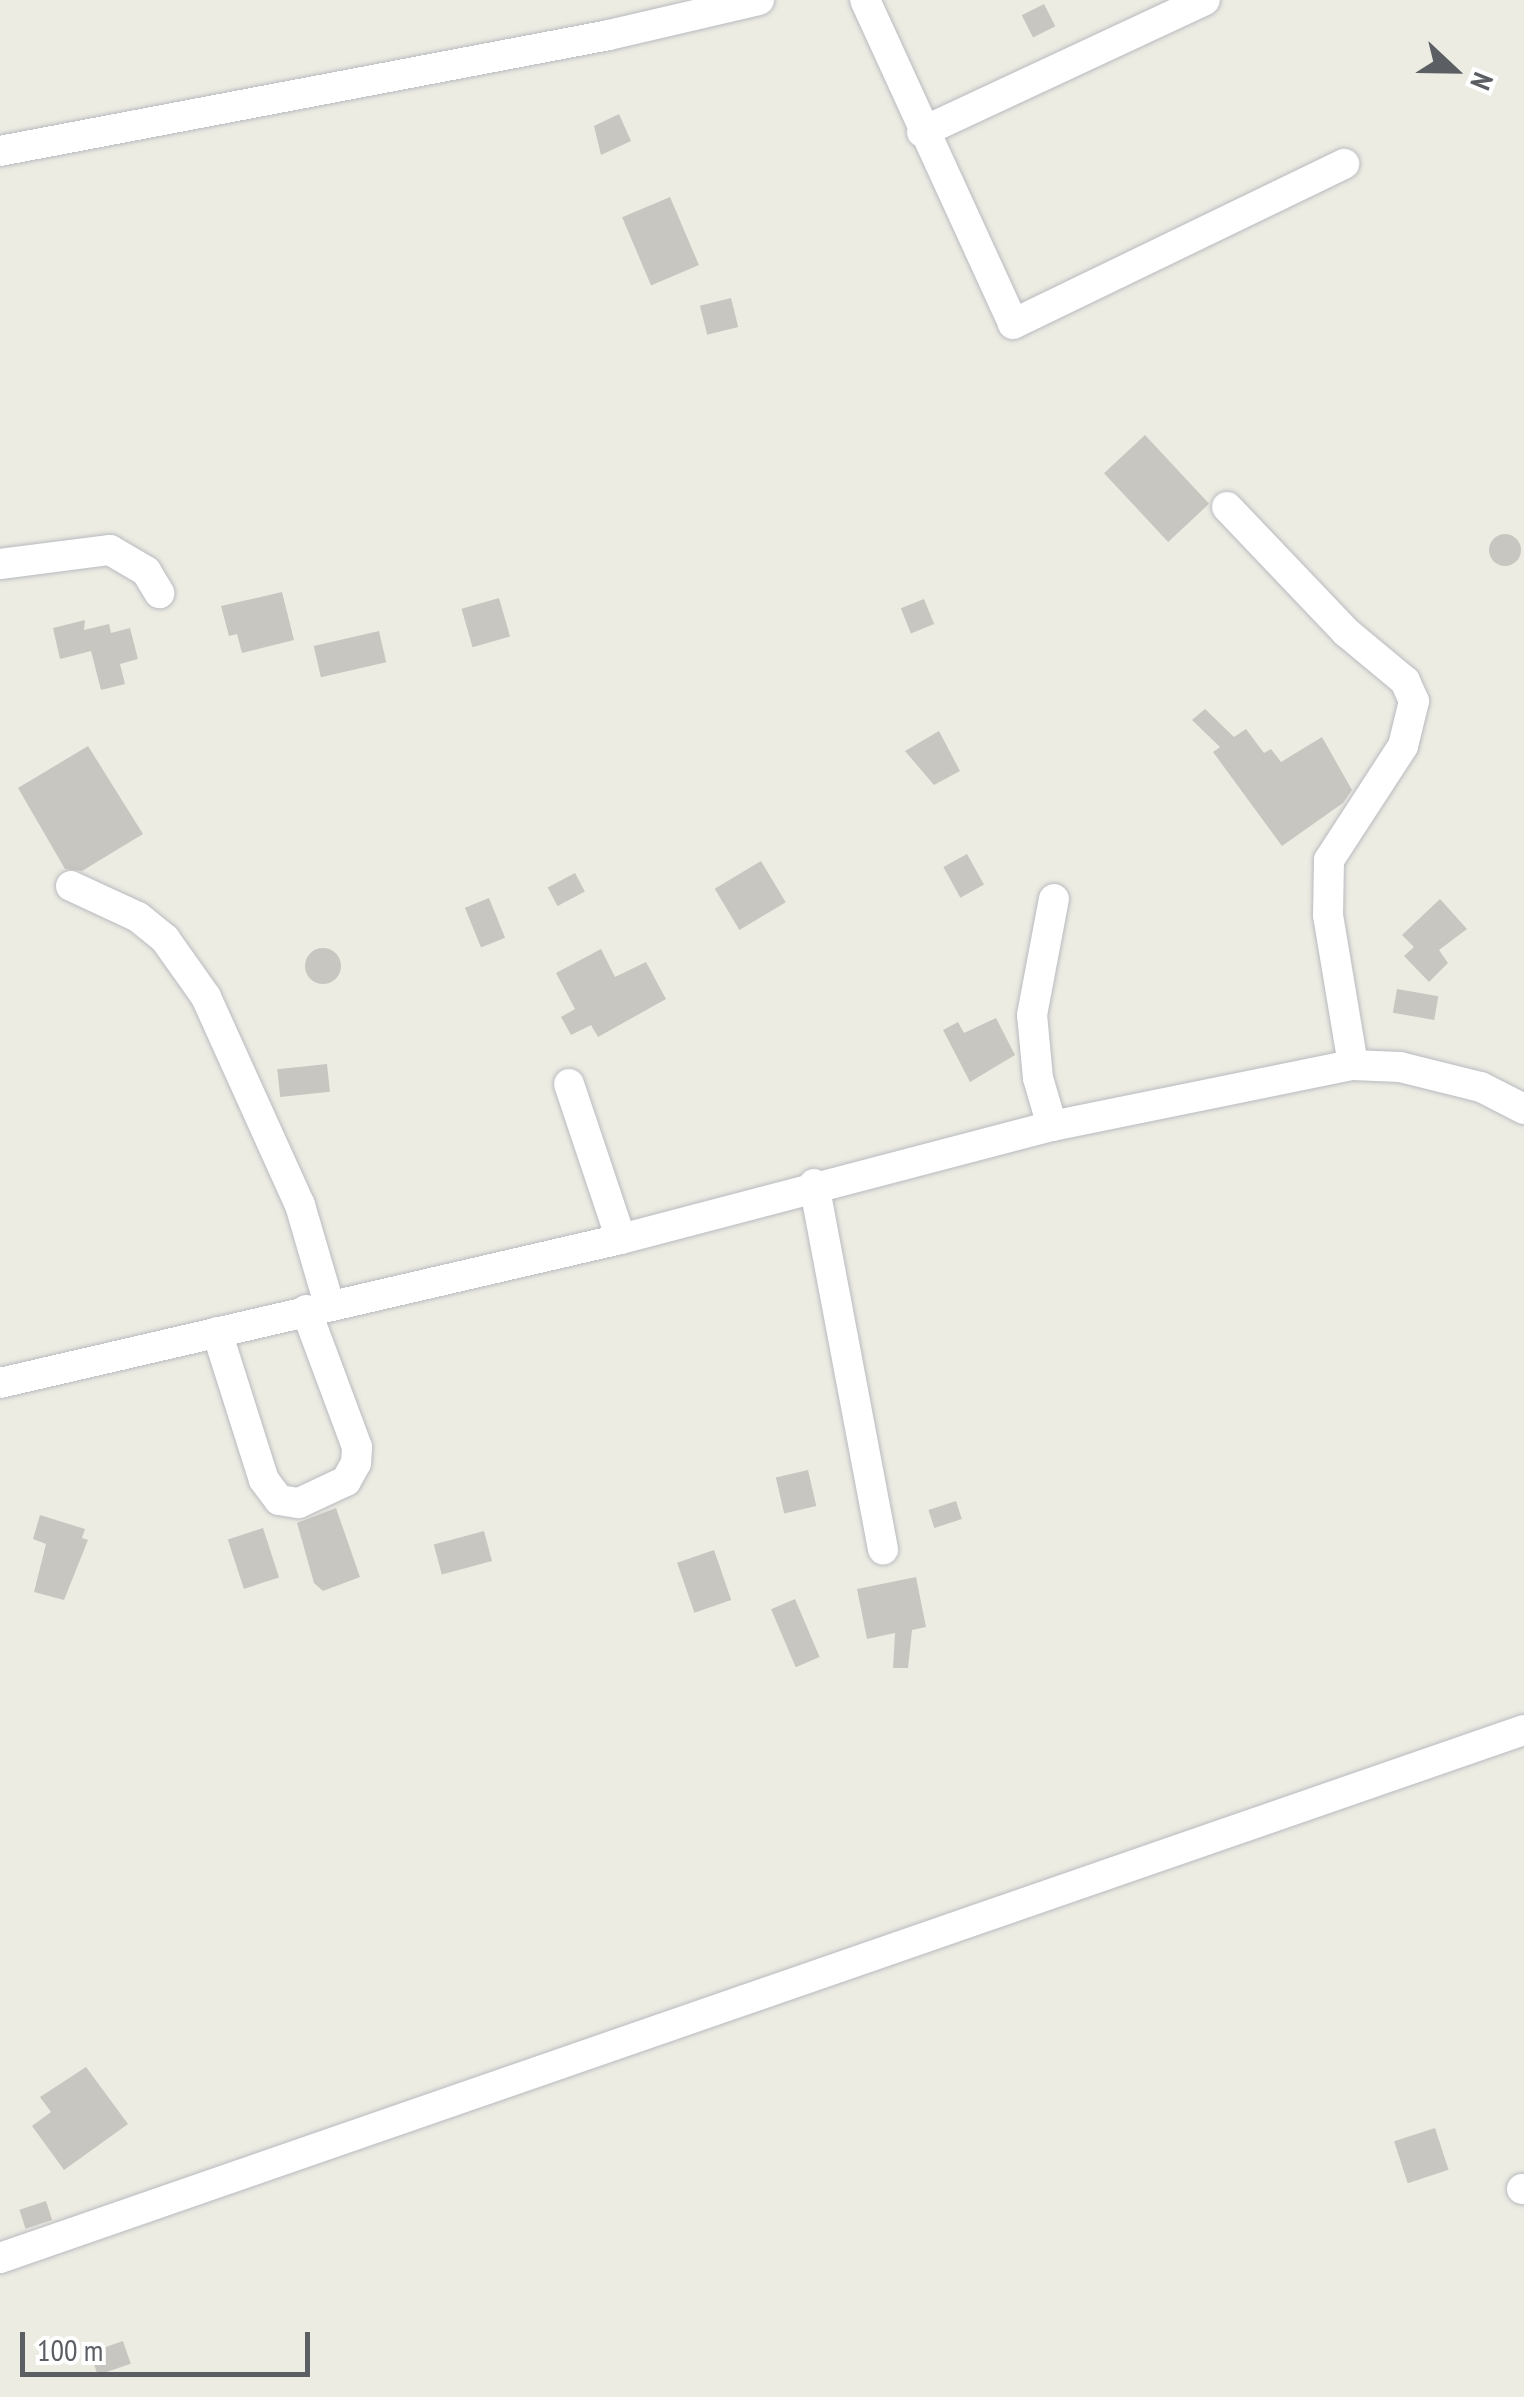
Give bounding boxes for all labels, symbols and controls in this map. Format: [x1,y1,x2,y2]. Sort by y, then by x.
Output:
north arrow [1404,20,1504,120]
text: N [1462,67,1502,95]
scale bar [25,2312,315,2374]
text: 100 m [37,2330,103,2369]

